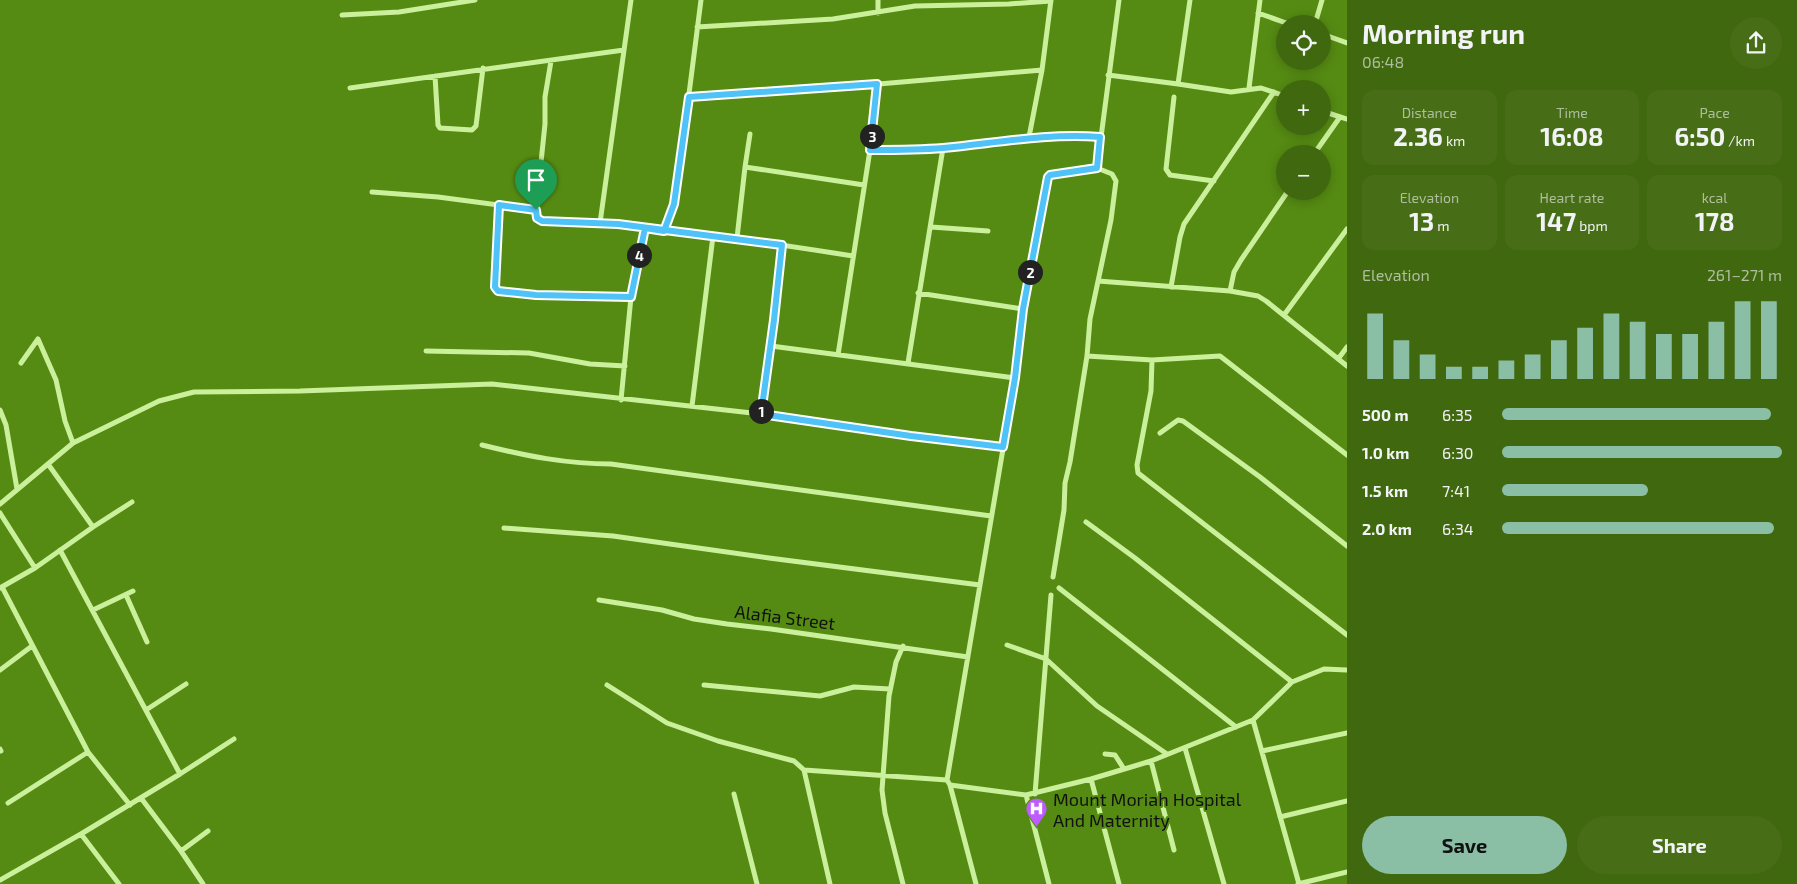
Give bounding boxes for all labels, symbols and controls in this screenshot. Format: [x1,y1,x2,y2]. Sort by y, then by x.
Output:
map controls [1276,15,1331,200]
button: locate [1276,15,1331,70]
text: Morning run [1362,16,1525,50]
button: share [1730,17,1782,69]
text: 06:48 [1362,52,1404,71]
button: + [1276,80,1331,135]
text: Distance [1402,104,1457,121]
text: Time [1556,104,1588,121]
text: Pace [1700,104,1730,121]
text: 2.36 [1393,121,1443,151]
text: 16:08 [1540,121,1604,151]
text: 6:50 [1674,121,1725,151]
pin: 3 [860,124,884,148]
text: 3 [869,128,876,145]
text: km [1443,132,1465,149]
text: /km [1725,132,1755,149]
button: − [1276,145,1331,200]
pin [515,159,557,210]
icon: arrive [522,166,550,194]
text: Elevation [1400,189,1459,206]
text: Heart rate [1540,189,1604,206]
text: kcal [1702,189,1727,206]
text: 13 [1409,206,1434,236]
text: 147 [1536,206,1576,236]
text: 178 [1695,206,1734,236]
text: m [1434,217,1450,234]
text: bpm [1576,217,1608,234]
pin: 4 [626,242,652,268]
text: 4 [635,247,644,264]
pin: 2 [1018,260,1042,284]
text: 2 [1026,264,1035,281]
text: Elevation [1362,265,1430,284]
text: 261–271 m [1707,265,1782,284]
pin: 1 [748,398,774,424]
text: 1 [758,403,765,420]
text: 500 m [1362,405,1409,424]
text: 6:35 [1442,405,1472,424]
text: 1.0 km [1362,443,1409,462]
text: 6:30 [1442,443,1473,462]
text: 1.5 km [1362,481,1408,500]
text: 7:41 [1442,481,1470,500]
text: 2.0 km [1362,519,1412,538]
text: 6:34 [1442,519,1474,538]
street label: Alafia Street [733,600,837,634]
place label: Mount Moriah Hospital And Maternity [1053,788,1242,831]
hospital icon: Mount Moriah Hospital And Maternity [1025,797,1049,828]
button: Save [1362,816,1567,874]
button: Share [1577,816,1782,874]

